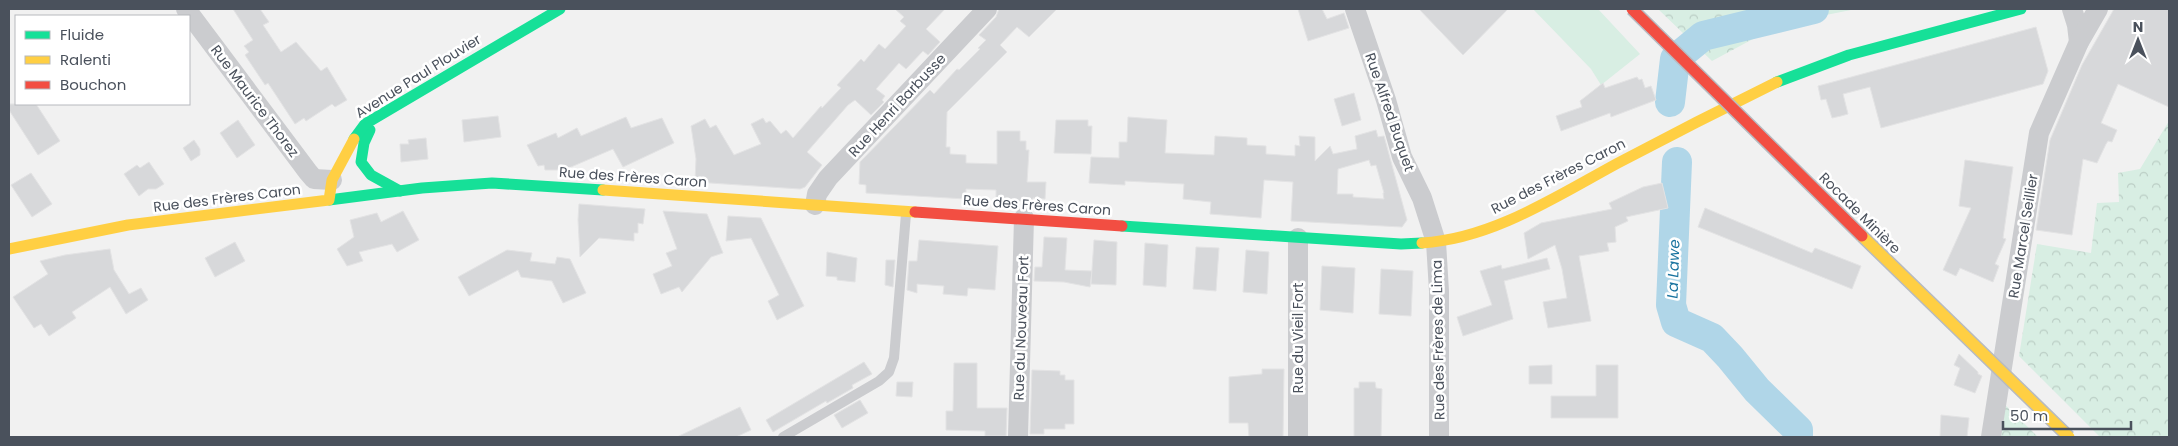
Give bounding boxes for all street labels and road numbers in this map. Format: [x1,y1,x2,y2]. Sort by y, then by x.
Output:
street label: Avenue Paul Plouvier [351,29,485,123]
street label: Rue Maurice Thorez [206,41,304,161]
street label: Rue Henri Barbusse [844,49,950,161]
street label: Rue Alfred Buquet [1360,50,1420,174]
street label: Rue des Frères Caron [1487,133,1629,219]
street label: Rue des Frères Caron [558,162,708,192]
street label: Rocade Minière [1815,168,1905,258]
street label: Rue Marcel Seillier [2003,172,2043,300]
street label: Rue des Frères Caron [152,179,302,217]
street label: Rue des Frères Caron [962,190,1112,220]
street label: Rue du Nouveau Fort [1008,255,1034,401]
street label: Rue des Frères de Lima [1427,260,1449,420]
street label: Rue du Vieil Fort [1288,283,1308,393]

